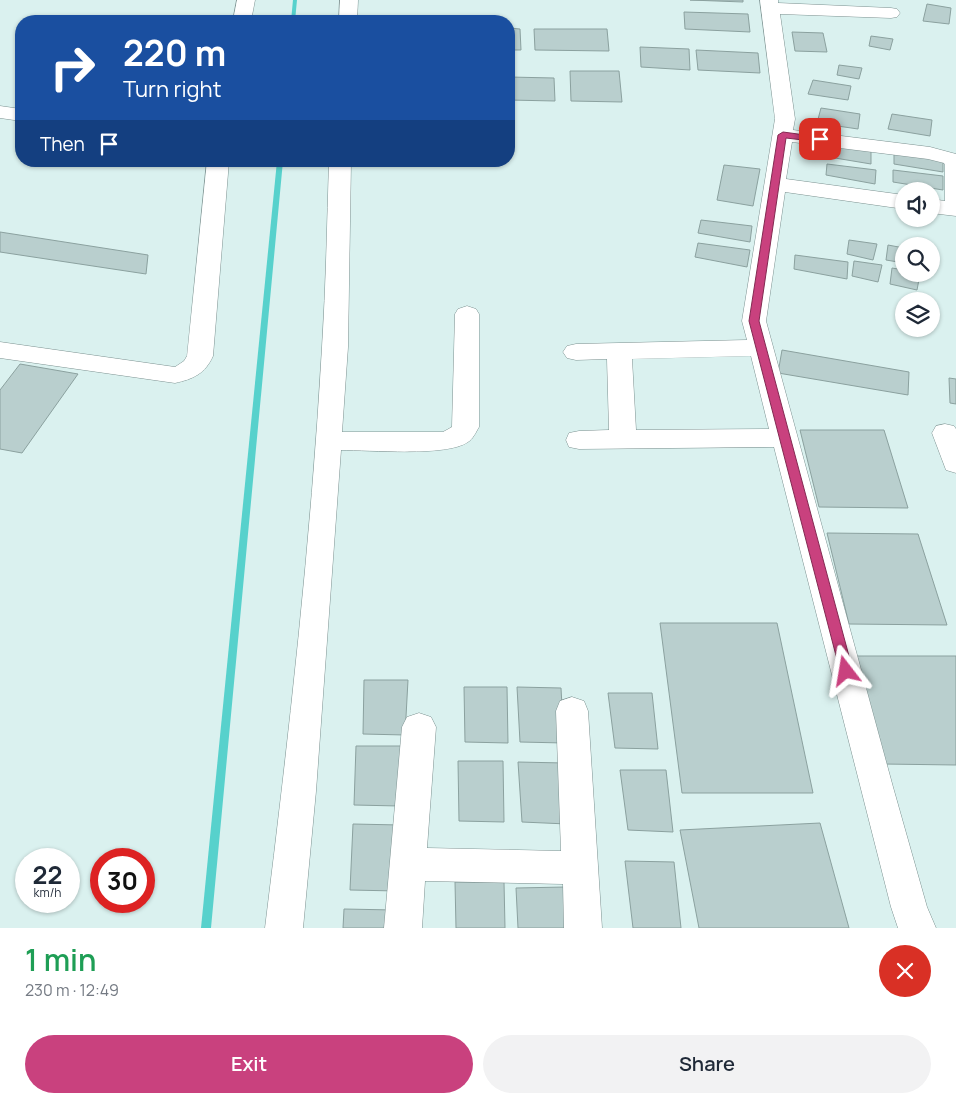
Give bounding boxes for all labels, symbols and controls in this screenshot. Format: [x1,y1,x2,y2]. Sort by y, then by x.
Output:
text: 220 m [123,29,226,77]
icon: right [40,35,105,100]
text: Turn right [123,74,221,104]
pin [799,118,841,160]
icon: arrive [806,125,834,153]
icon: arrive [95,130,123,158]
text: Then [40,131,85,157]
map controls [895,182,940,337]
button: sound [895,182,940,227]
button: search [895,237,940,282]
button: layers [895,292,940,337]
position arrow [819,644,871,696]
speed limit sign: 30 [90,848,155,913]
text: 22 [33,857,62,892]
text: km/h [34,884,61,901]
text: 1 min [25,939,97,980]
button: close [879,945,931,997]
text: 230 m · 12:49 [25,979,119,1001]
button: Exit [25,1035,473,1093]
button: Share [483,1035,931,1093]

